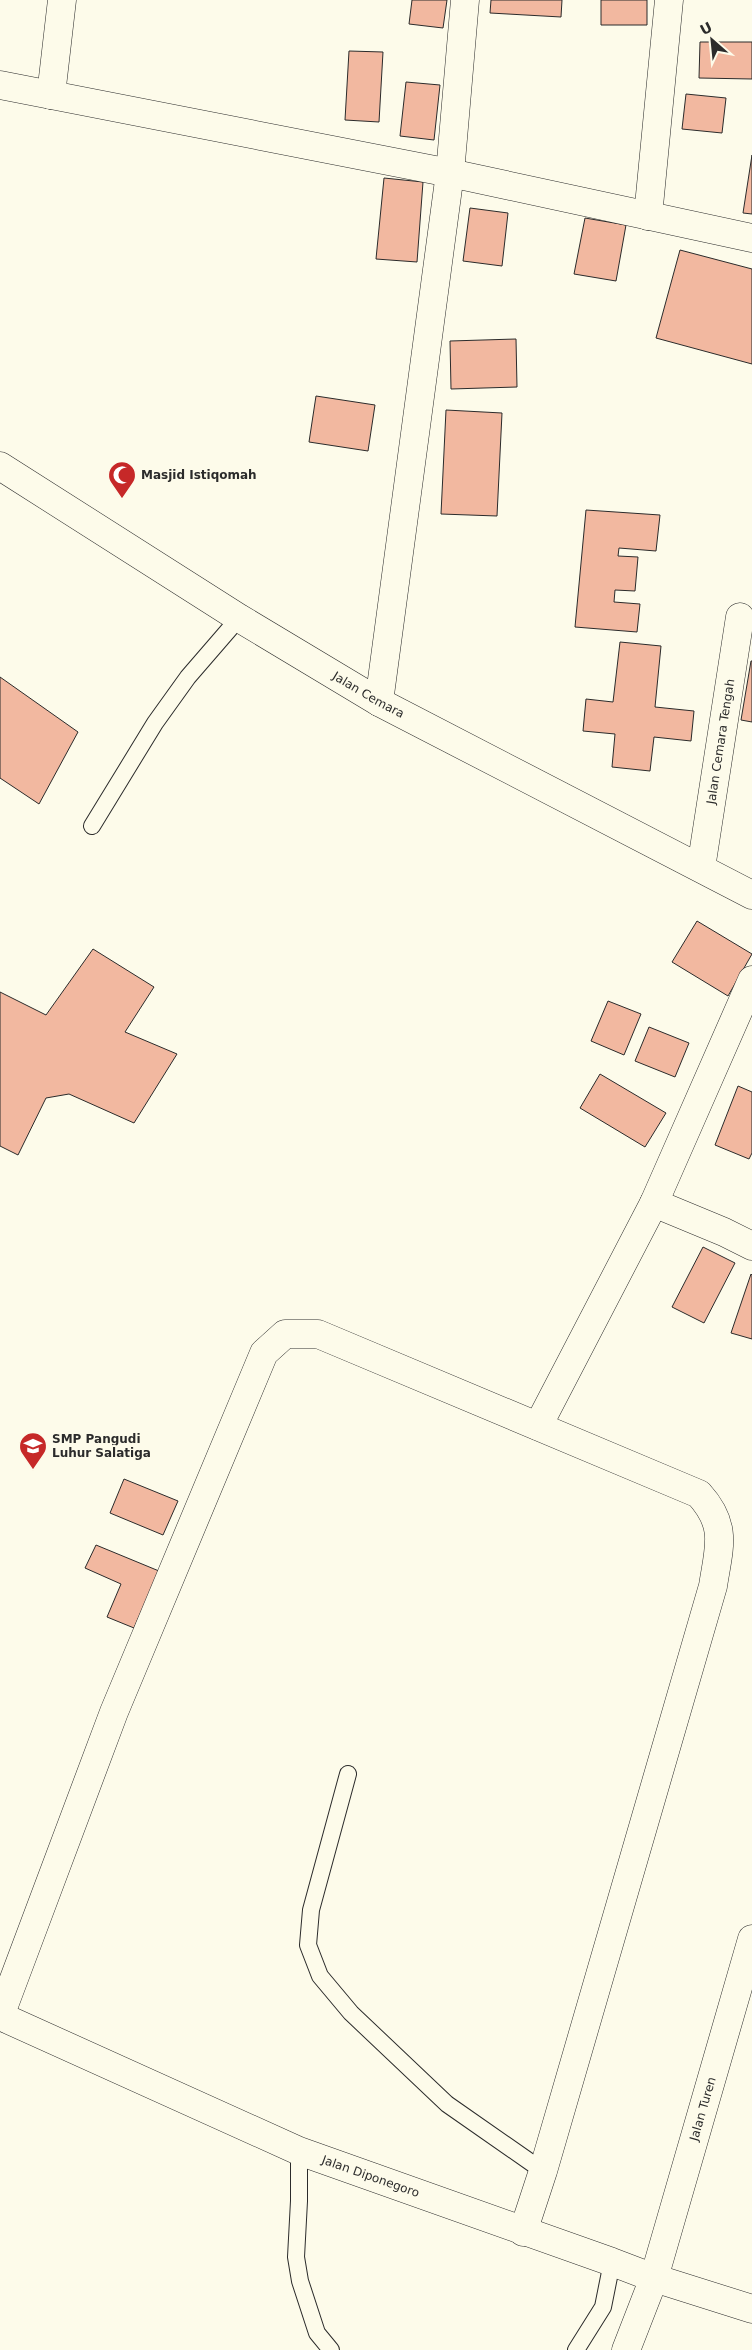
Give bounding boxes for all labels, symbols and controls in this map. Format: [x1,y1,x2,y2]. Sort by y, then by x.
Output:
north arrow [687,15,737,65]
text: U [697,19,715,38]
mosque icon: Masjid Istiqomah [107,460,137,499]
place label: Masjid Istiqomah [141,468,257,482]
street label: Jalan Cemara [329,668,407,721]
street label: Jalan Cemara Tengah [704,678,737,806]
school or university icon: SMP Pangudi Luhur Salatiga [18,1431,48,1470]
place label: SMP Pangudi Luhur Salatiga [52,1432,151,1460]
street label: Jalan Turen [687,2075,719,2143]
street label: Jalan Diponegoro [319,2152,421,2200]

